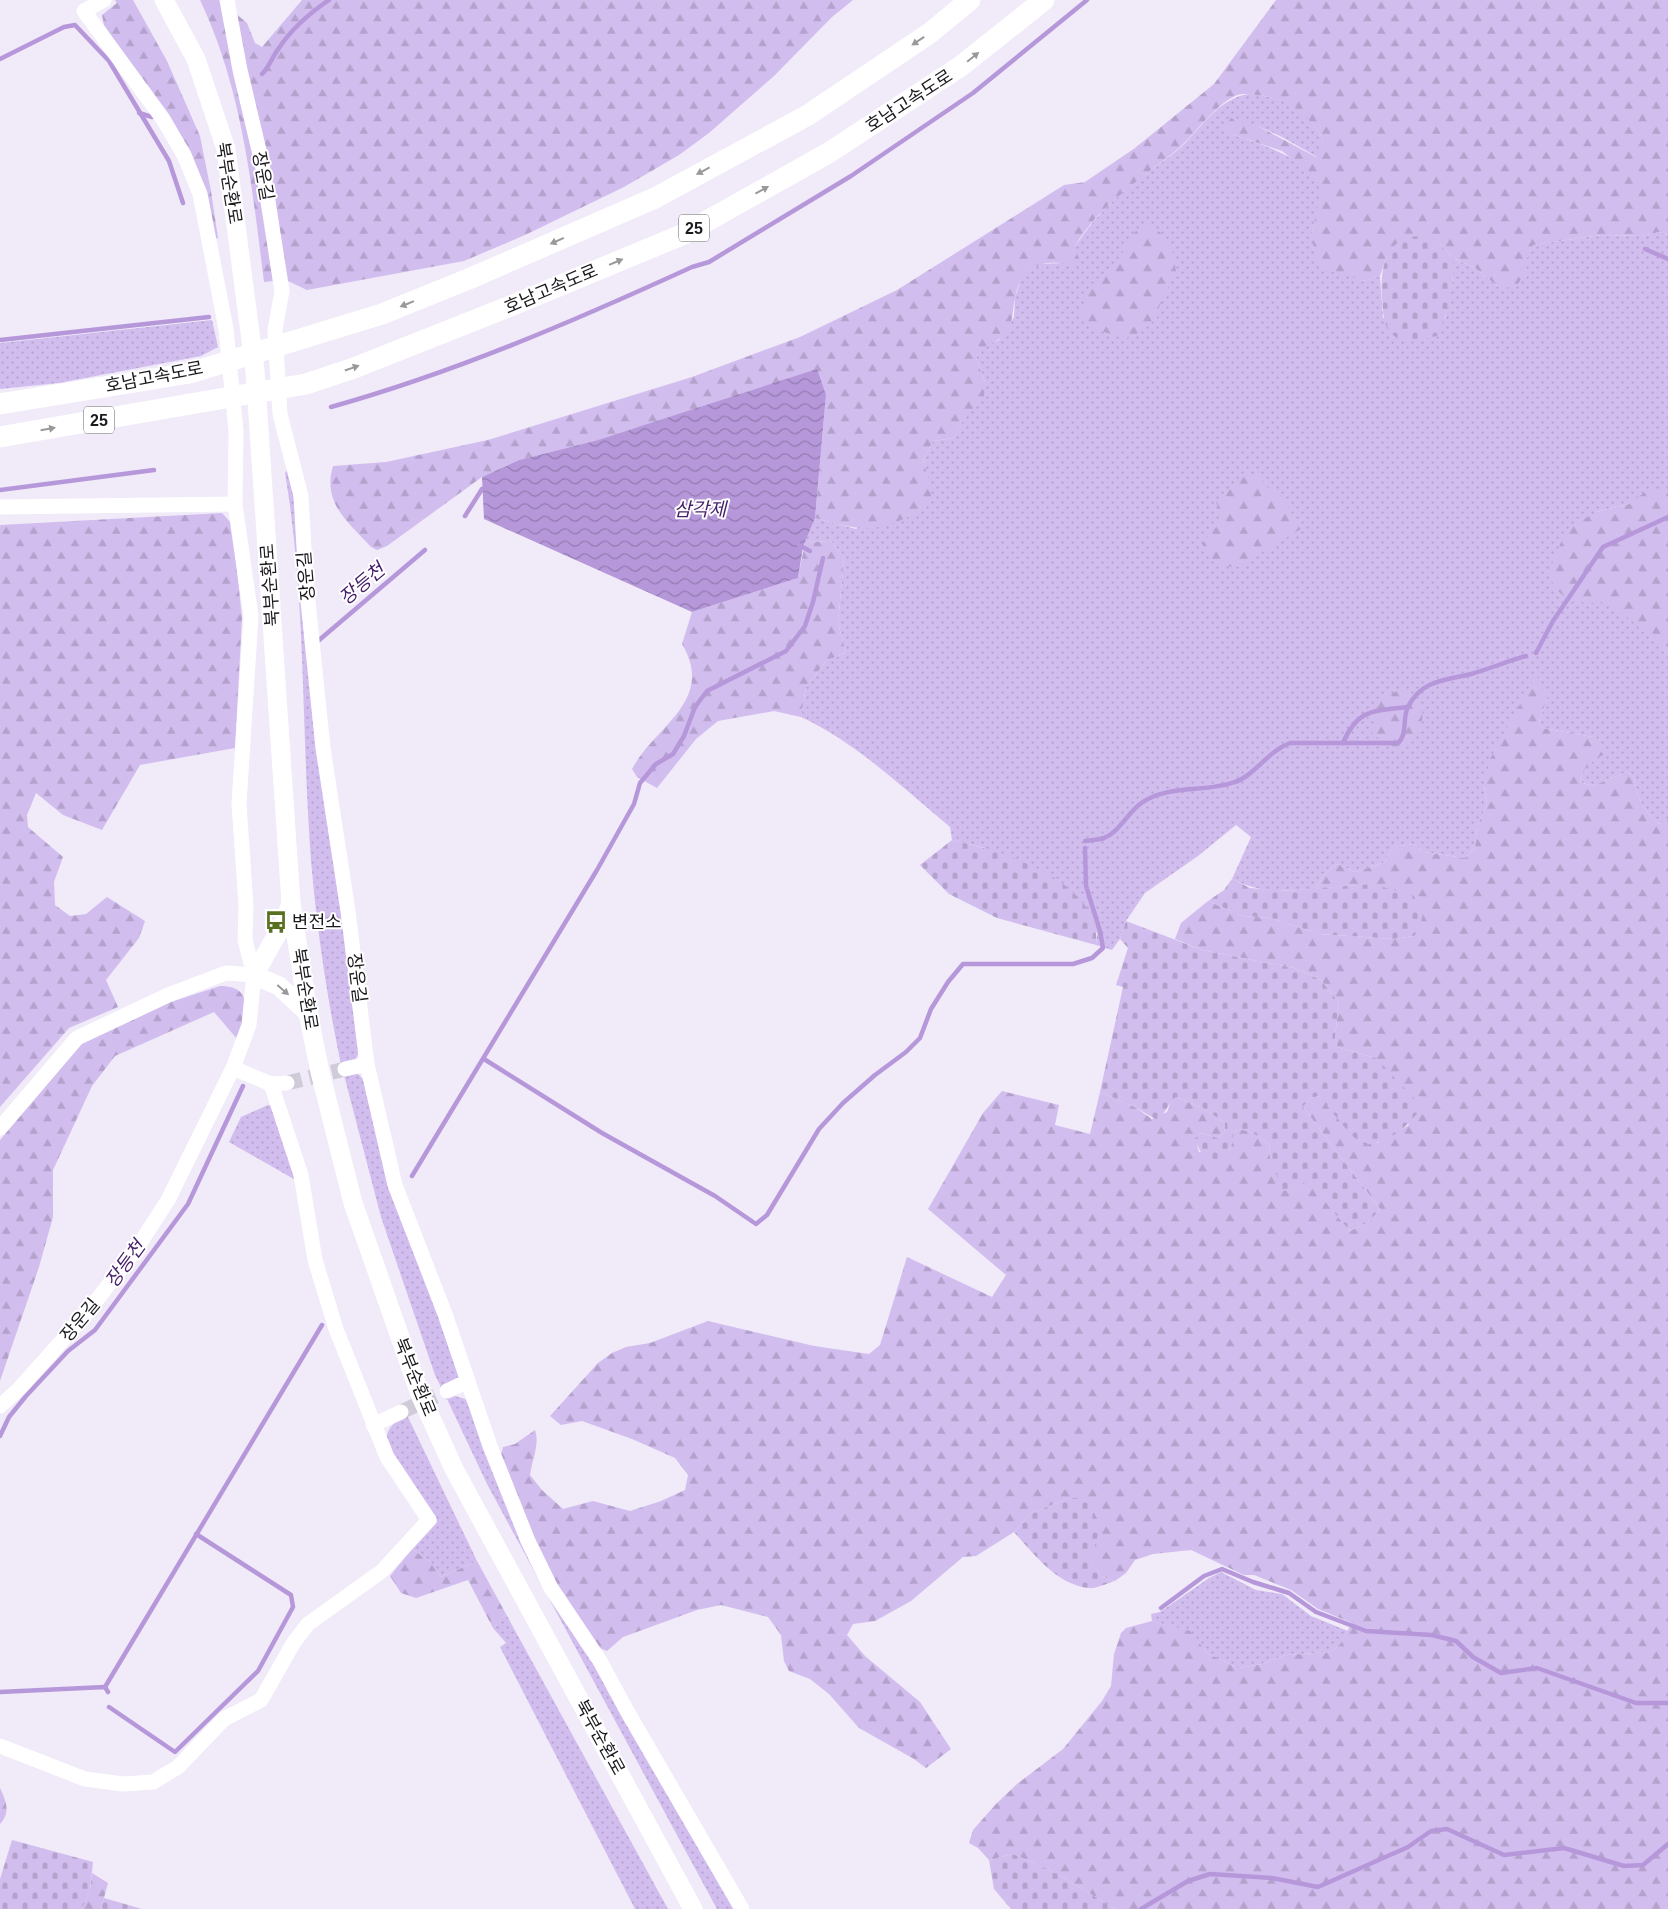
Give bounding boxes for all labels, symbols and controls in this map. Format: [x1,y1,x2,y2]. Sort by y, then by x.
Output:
one-way arrow [912,36,925,46]
one-way arrow [966,51,979,62]
street label: 호남고속도로 [862,66,956,136]
street label: 북부순환로 [213,141,245,225]
street label: 장운길 [249,150,277,202]
one-way arrow [696,167,711,175]
one-way arrow [754,186,769,194]
road number: 25 [679,214,709,242]
one-way arrow [550,237,564,245]
one-way arrow [609,258,624,265]
street label: 호남고속도로 [501,260,601,318]
one-way arrow [399,300,414,308]
street label: 호남고속도로 [103,358,205,396]
one-way arrow [345,364,360,372]
road number: 25 [84,406,114,434]
one-way arrow [40,425,56,433]
water label: 삼각제 [674,499,729,520]
street label: 북부순환로 [257,543,283,627]
street label: 장운길 [294,550,318,602]
water label: 장등천 [335,558,390,609]
bus stop icon: 변전소 [263,909,289,935]
place label: 변전소 [292,912,342,932]
street label: 북부순환로 [289,947,321,1031]
street label: 장운길 [344,952,370,1004]
one-way arrow [277,985,290,996]
water label: 장등천 [101,1235,150,1291]
street label: 장운길 [56,1295,104,1345]
street label: 북부순환로 [390,1335,440,1419]
street label: 북부순환로 [571,1696,629,1778]

